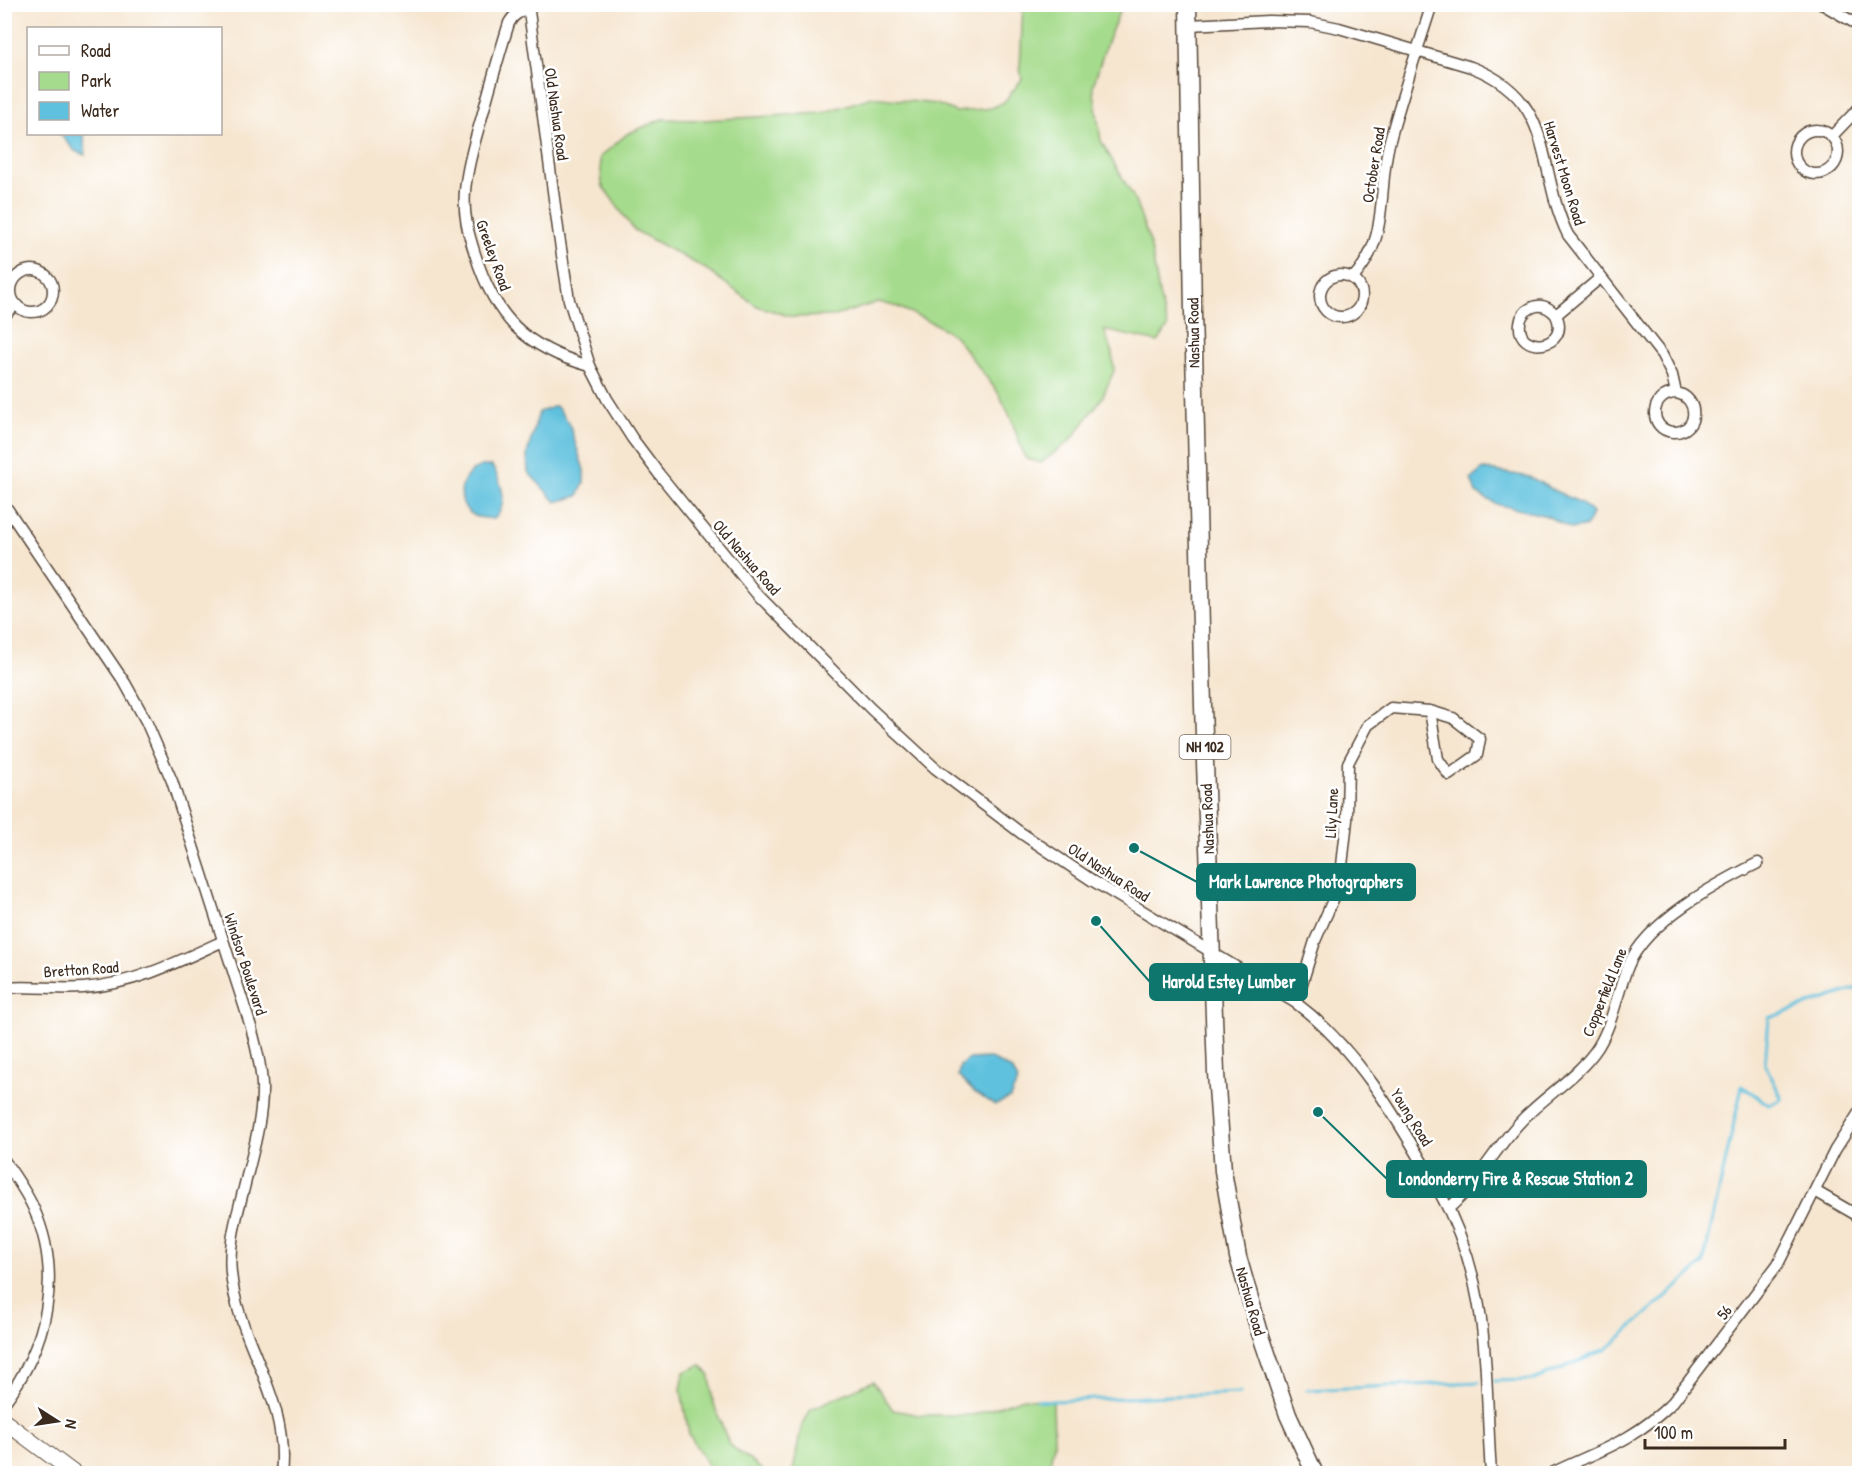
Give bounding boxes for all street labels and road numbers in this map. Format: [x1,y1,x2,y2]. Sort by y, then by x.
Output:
street label: Old Nashua Road [540,66,574,162]
street label: Harvest Moon Road [1539,118,1591,228]
street label: October Road [1356,126,1390,204]
street label: Greeley Road [471,217,517,293]
street label: Nashua Road [1181,298,1205,368]
street label: Old Nashua Road [708,515,786,599]
road number: NH 102 [1180,735,1230,759]
street label: Nashua Road [1195,784,1219,854]
street label: Lily Lane [1319,787,1343,839]
street label: Old Nashua Road [1064,837,1154,907]
street label: Windsor Boulevard [219,910,273,1018]
street label: Copperfield Lane [1576,944,1632,1040]
street label: Bretton Road [43,955,119,983]
street label: Young Road [1386,1084,1438,1150]
street label: Nashua Road [1231,1264,1271,1338]
street label: 56 [1711,1300,1737,1324]

